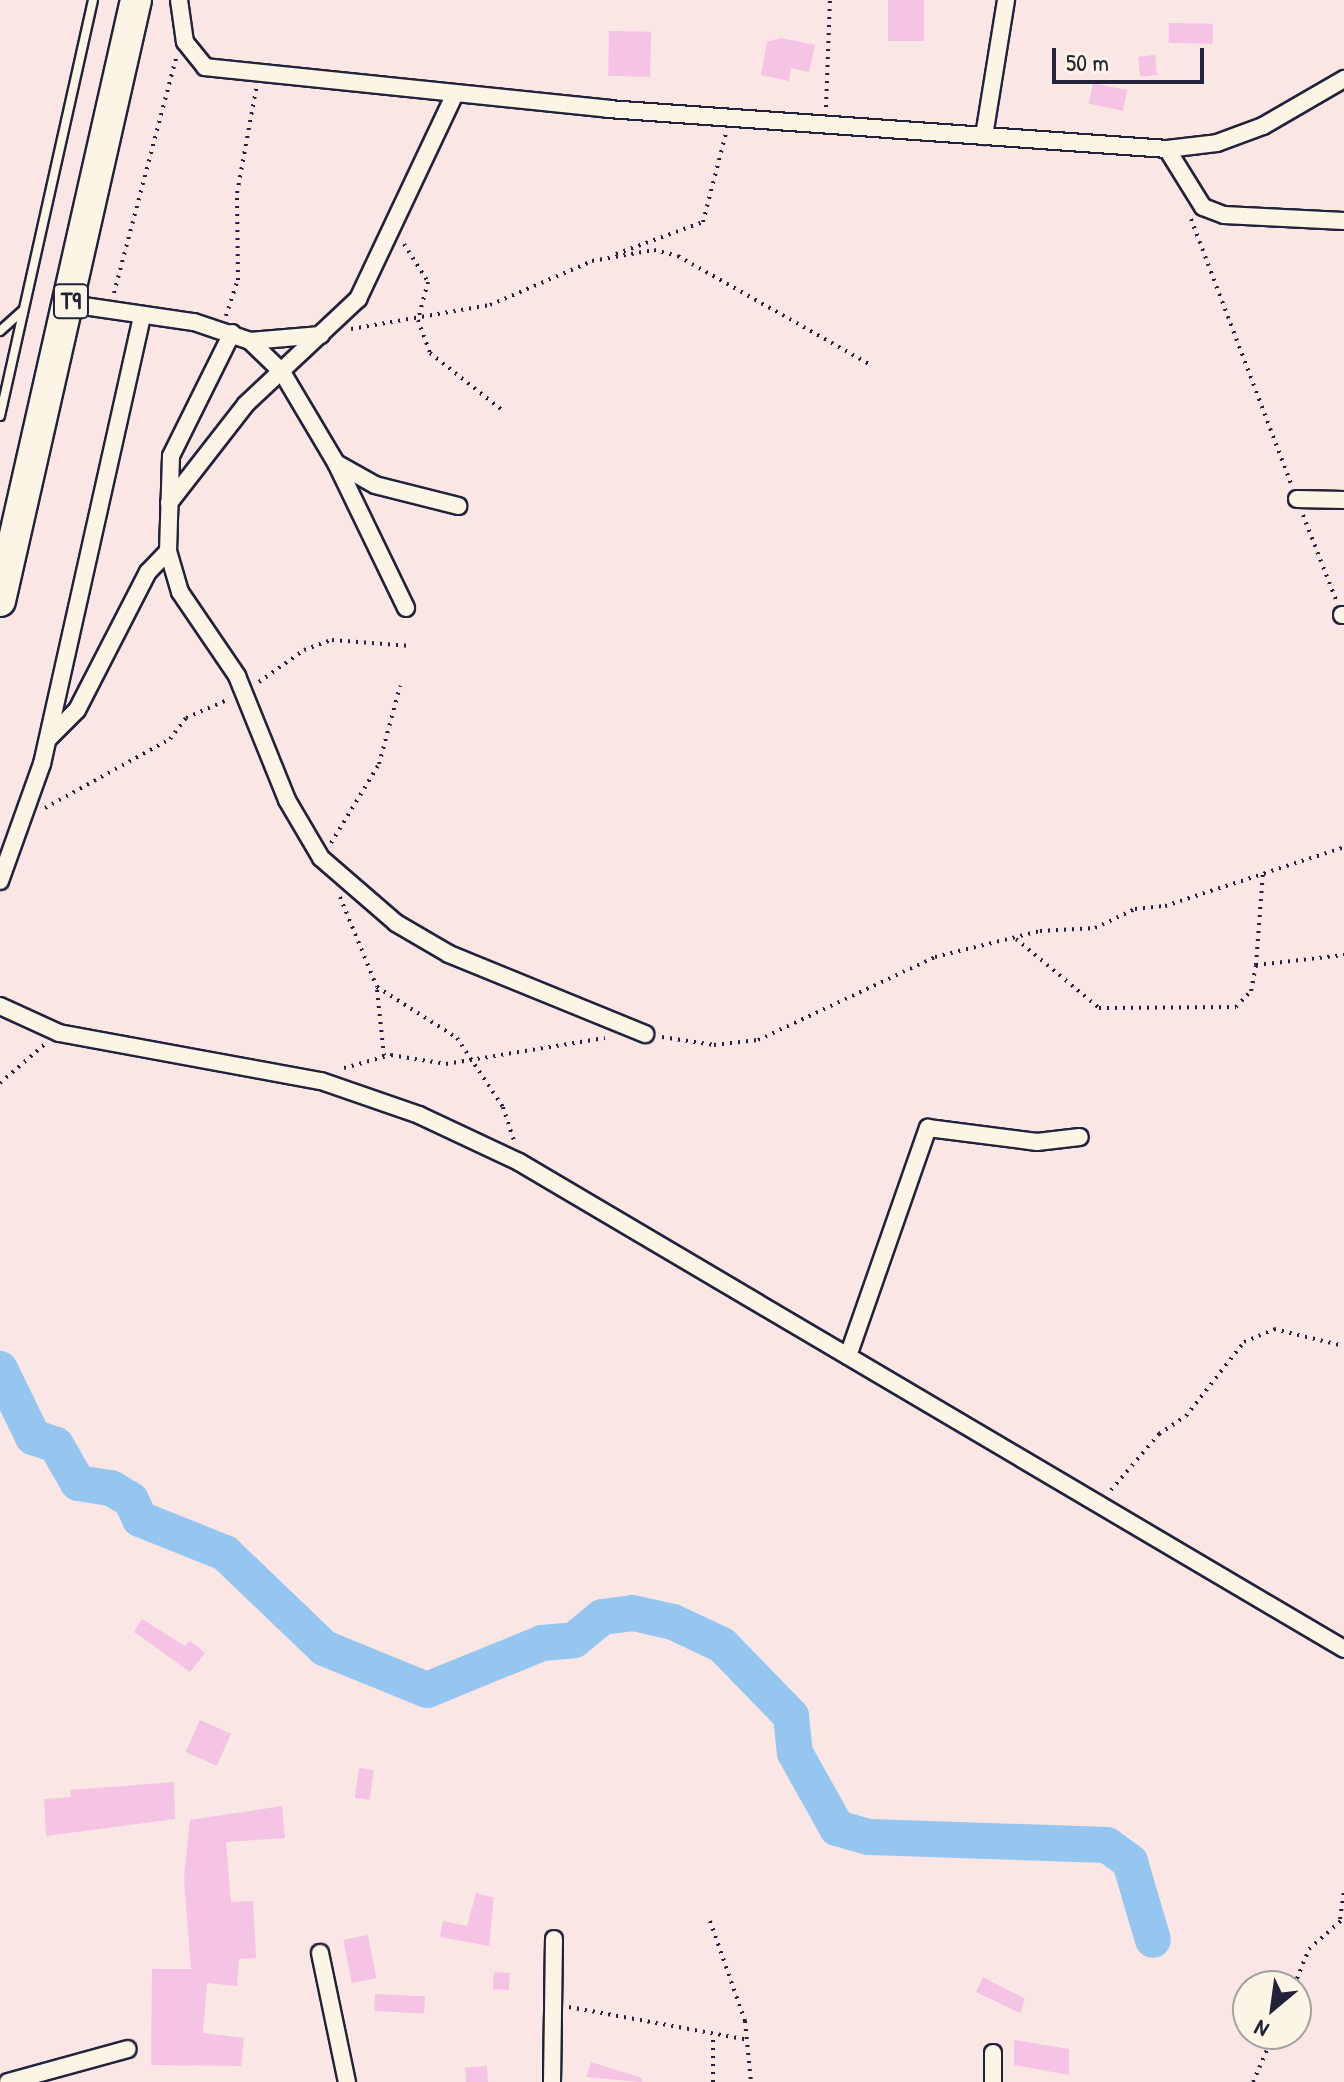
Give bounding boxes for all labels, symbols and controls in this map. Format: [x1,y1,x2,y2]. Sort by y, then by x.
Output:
scale bar [1056,32,1208,82]
text: 50 m [1066,46,1109,78]
road number: T9 [51,281,91,321]
north arrow [1232,1970,1312,2050]
text: N [1249,2013,1274,2045]

